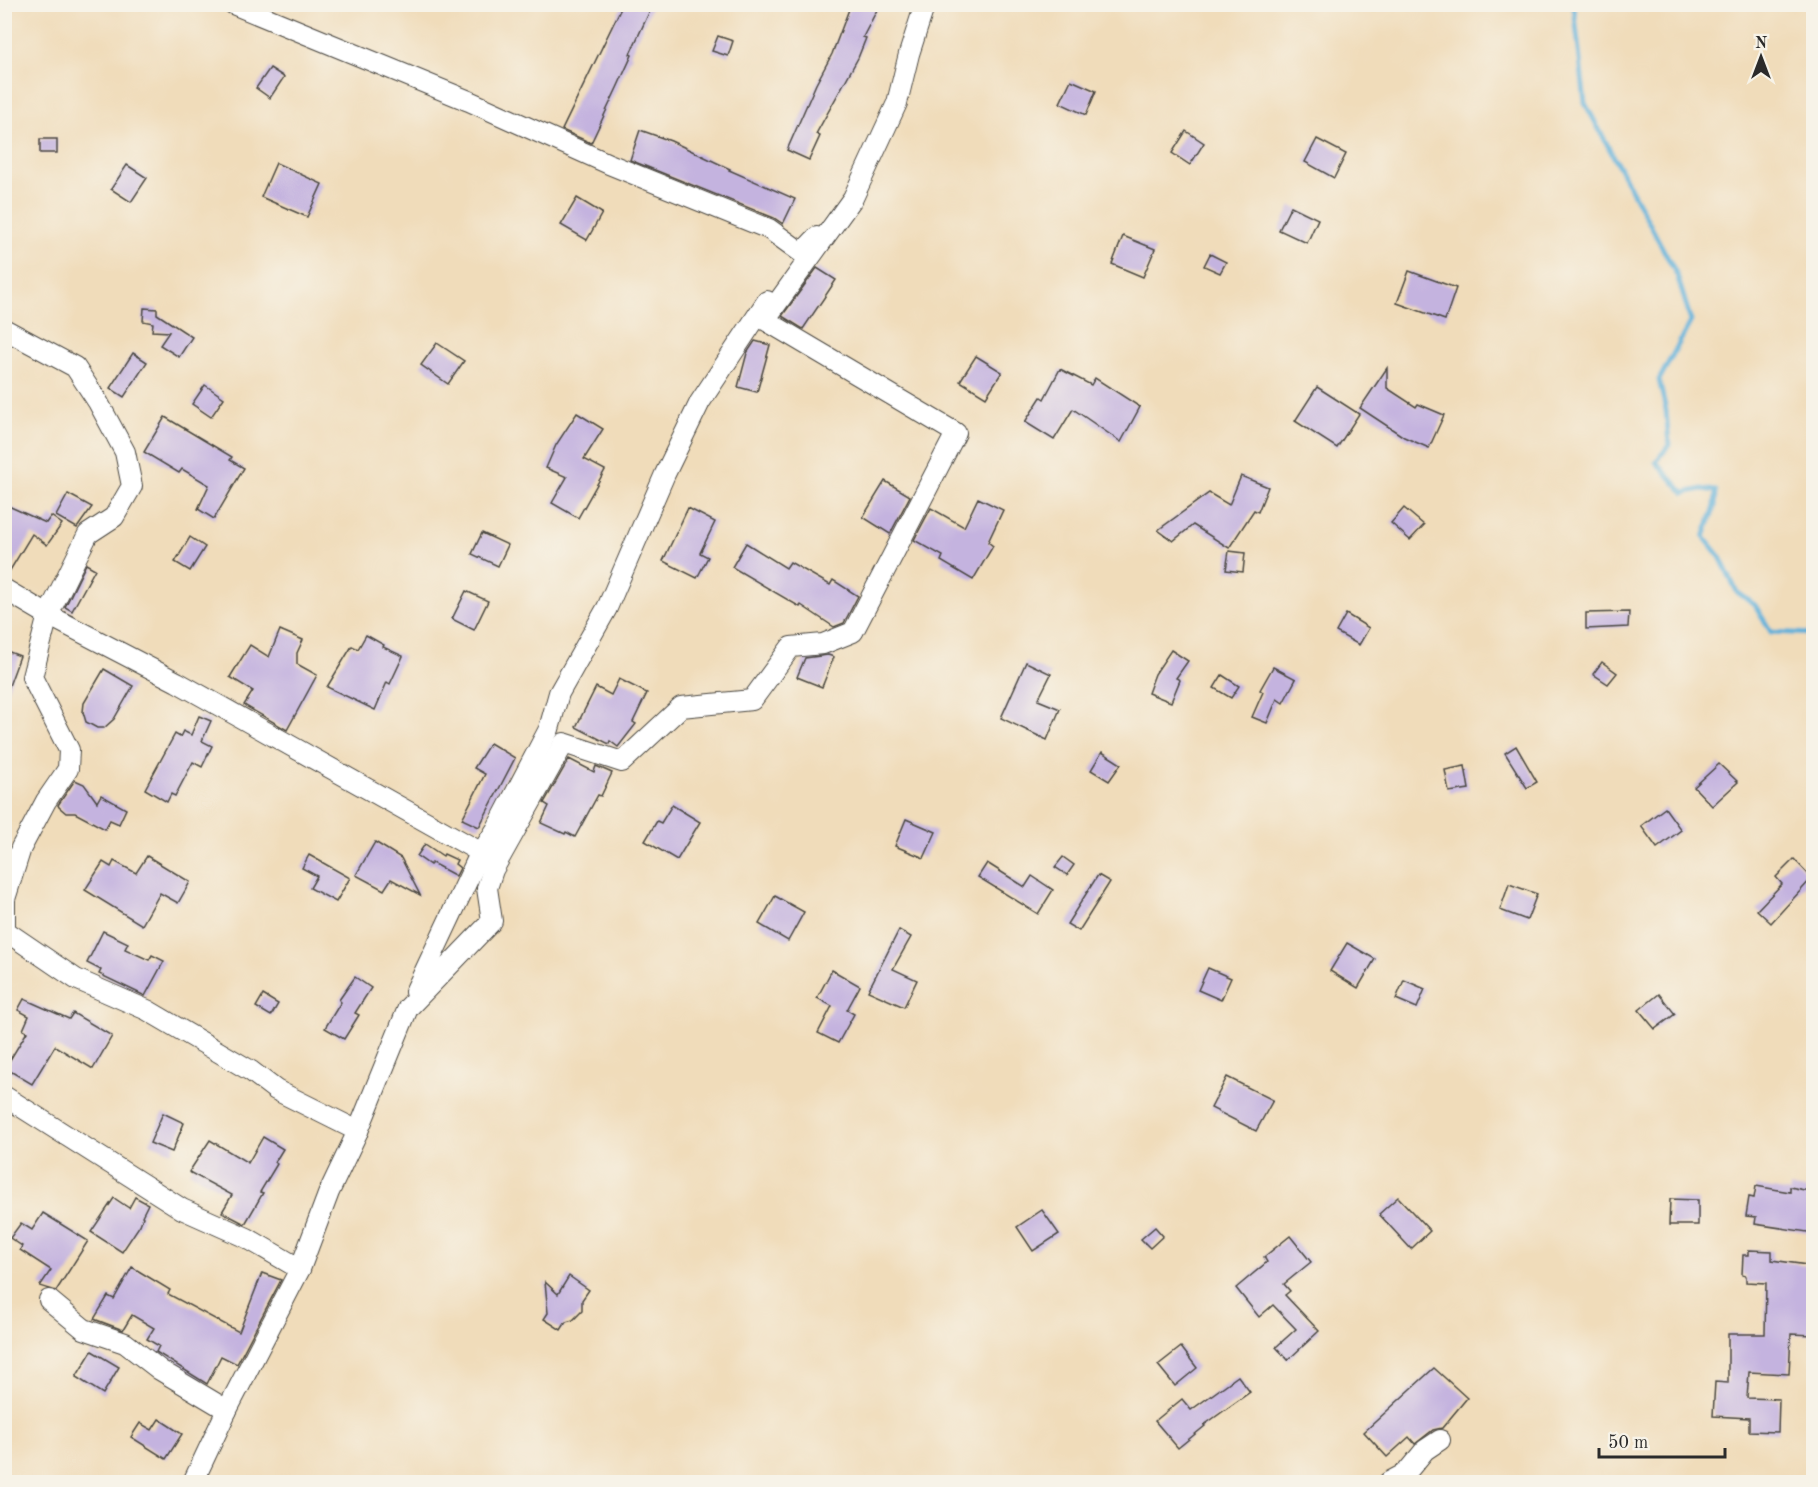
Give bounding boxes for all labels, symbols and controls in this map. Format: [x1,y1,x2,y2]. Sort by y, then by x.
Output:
north arrow [1731,27,1791,87]
text: N [1755,36,1768,52]
scale bar [1599,1421,1725,1459]
text: 50 m [1608,1434,1648,1452]

